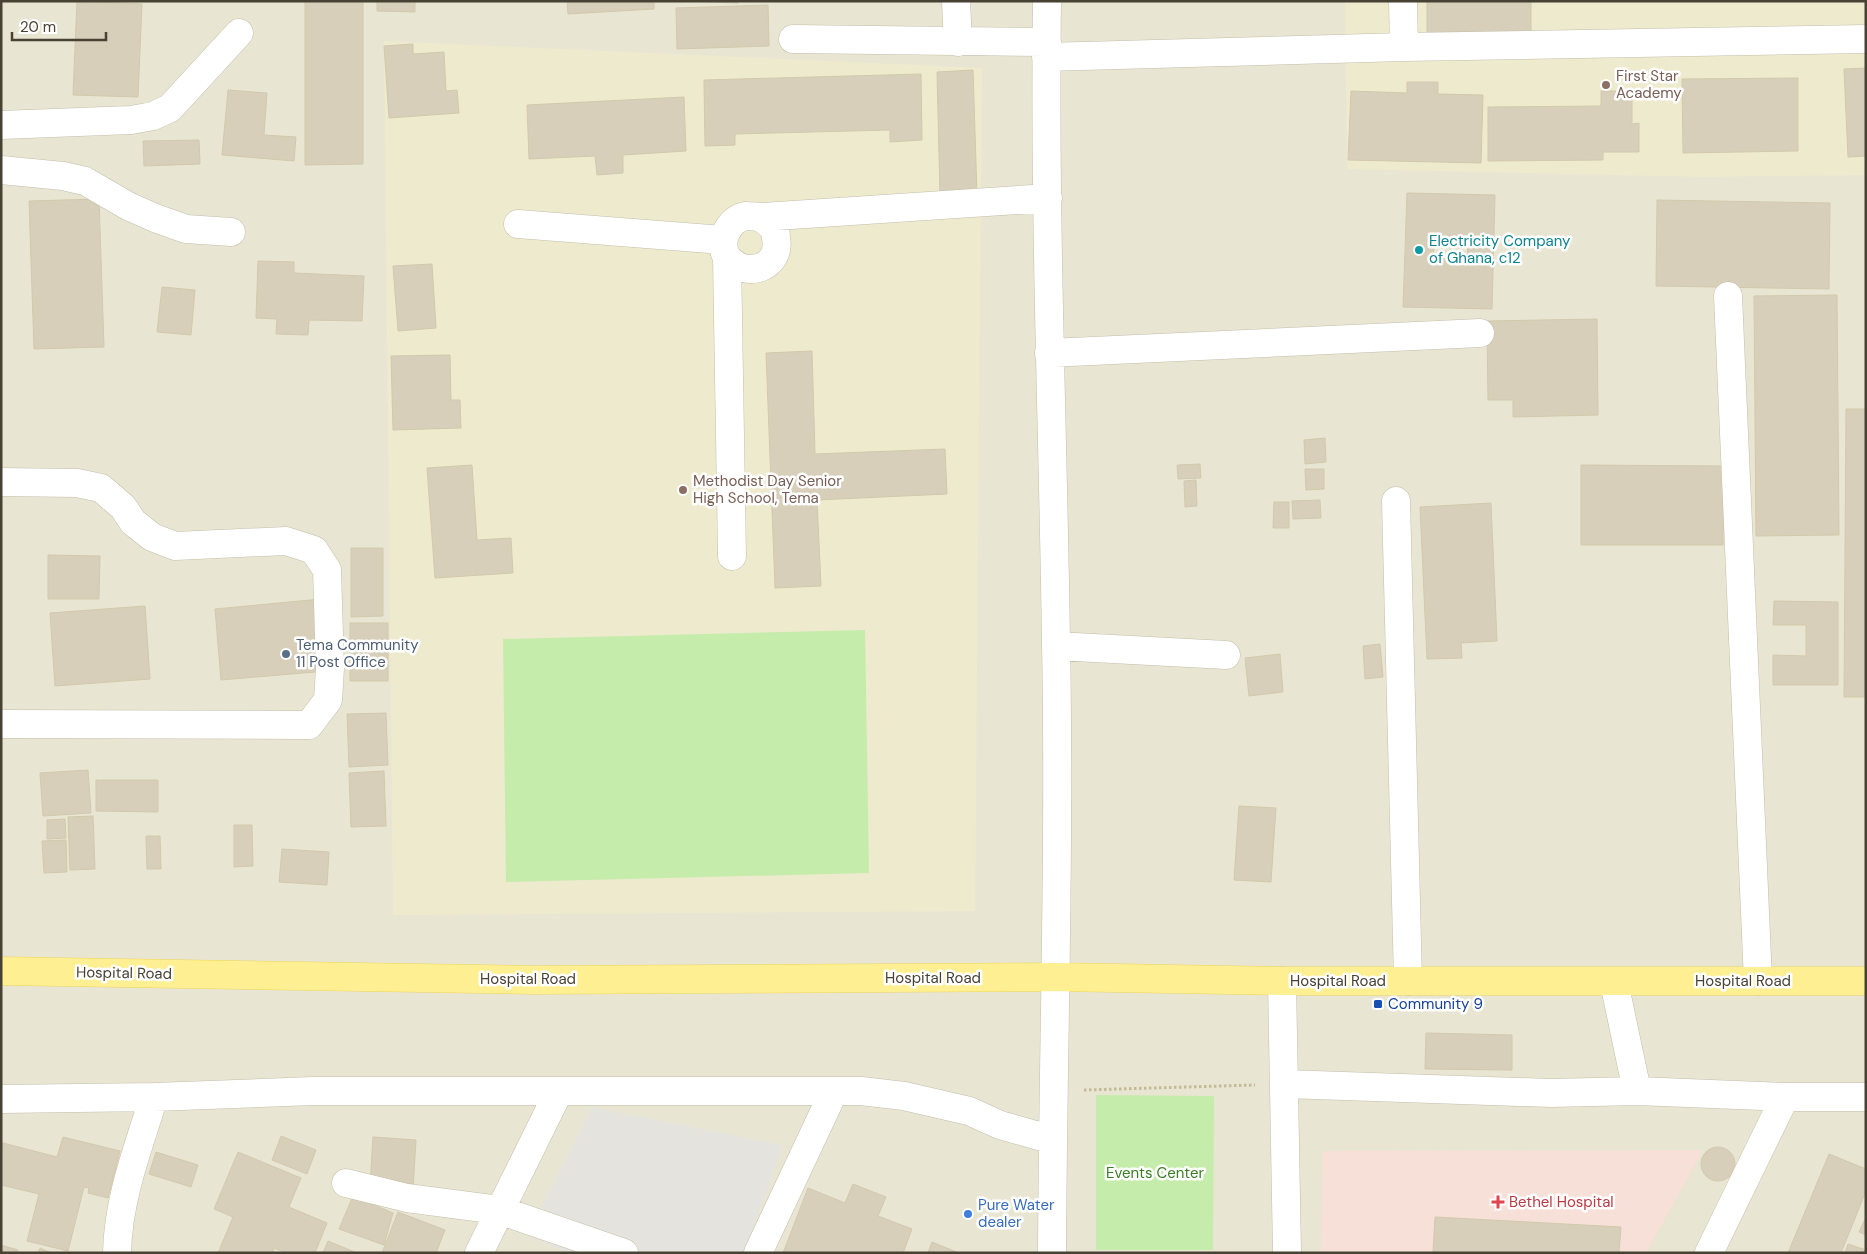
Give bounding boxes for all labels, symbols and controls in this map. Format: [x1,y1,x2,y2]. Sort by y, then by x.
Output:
scale bar [12,10,106,42]
text: 20 m [20,17,56,37]
place label: First Star Academy [1616,66,1682,103]
marker: First Star Academy [1600,79,1612,91]
place label: Electricity Company of Ghana, c12 [1429,231,1571,268]
marker: Electricity Company of Ghana, c12 [1413,244,1425,256]
place label: Methodist Day Senior High School, Tema [693,471,842,508]
marker: Methodist Day Senior High School, Tema [677,484,689,496]
place label: Tema Community 11 Post Office [296,635,419,672]
marker: Tema Community 11 Post Office [280,648,292,660]
street label: Hospital Road [76,962,172,984]
street label: Hospital Road [885,968,981,988]
street label: Hospital Road [480,969,576,989]
street label: Hospital Road [1290,971,1386,991]
street label: Hospital Road [1695,971,1791,991]
place label: Community 9 [1388,994,1483,1014]
marker: Community 9 [1372,998,1384,1010]
park label: Events Center [1106,1163,1205,1183]
place label: Bethel Hospital [1509,1192,1614,1212]
place label: Pure Water dealer [978,1195,1055,1232]
marker: Bethel Hospital [1491,1195,1505,1209]
marker: Pure Water dealer [962,1208,974,1220]

